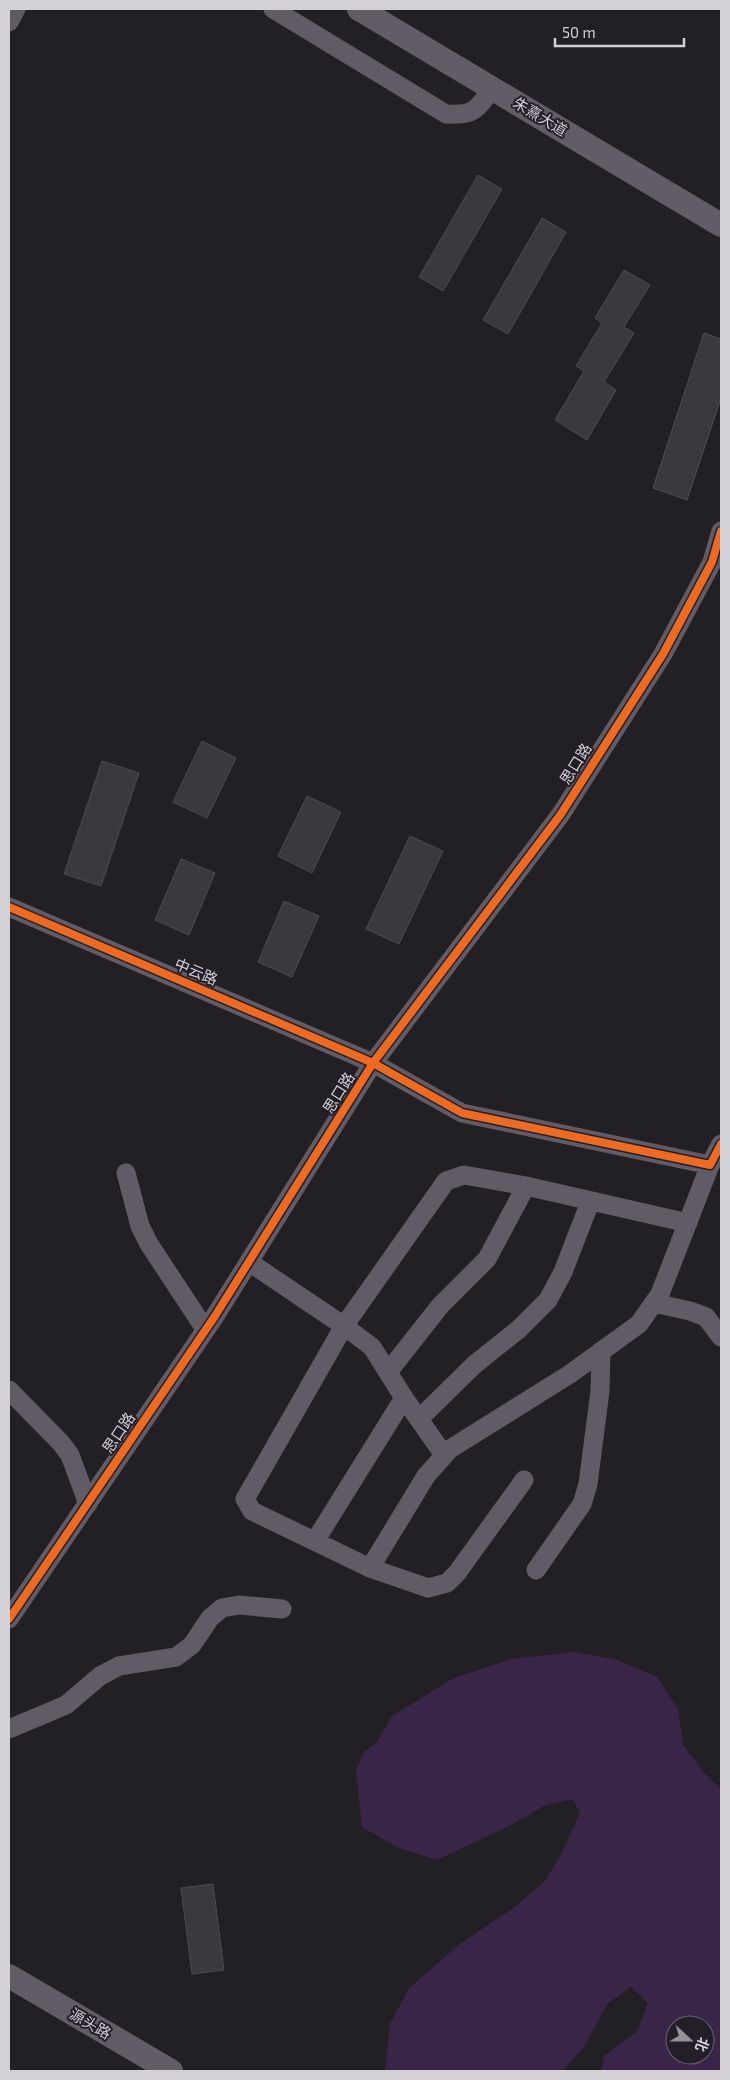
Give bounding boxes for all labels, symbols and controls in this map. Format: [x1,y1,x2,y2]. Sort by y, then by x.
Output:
scale bar [555,15,684,47]
text: 50 m [562,23,596,41]
street label: 朱熹大道 [510,93,571,139]
street label: 思口路 [556,740,595,787]
street label: 中云路 [172,954,221,988]
street label: 思口路 [319,1069,358,1116]
street label: 思口路 [98,1409,138,1456]
street label: 源头路 [67,2004,114,2042]
north arrow [665,2015,715,2065]
text: 北 [692,2035,713,2054]

